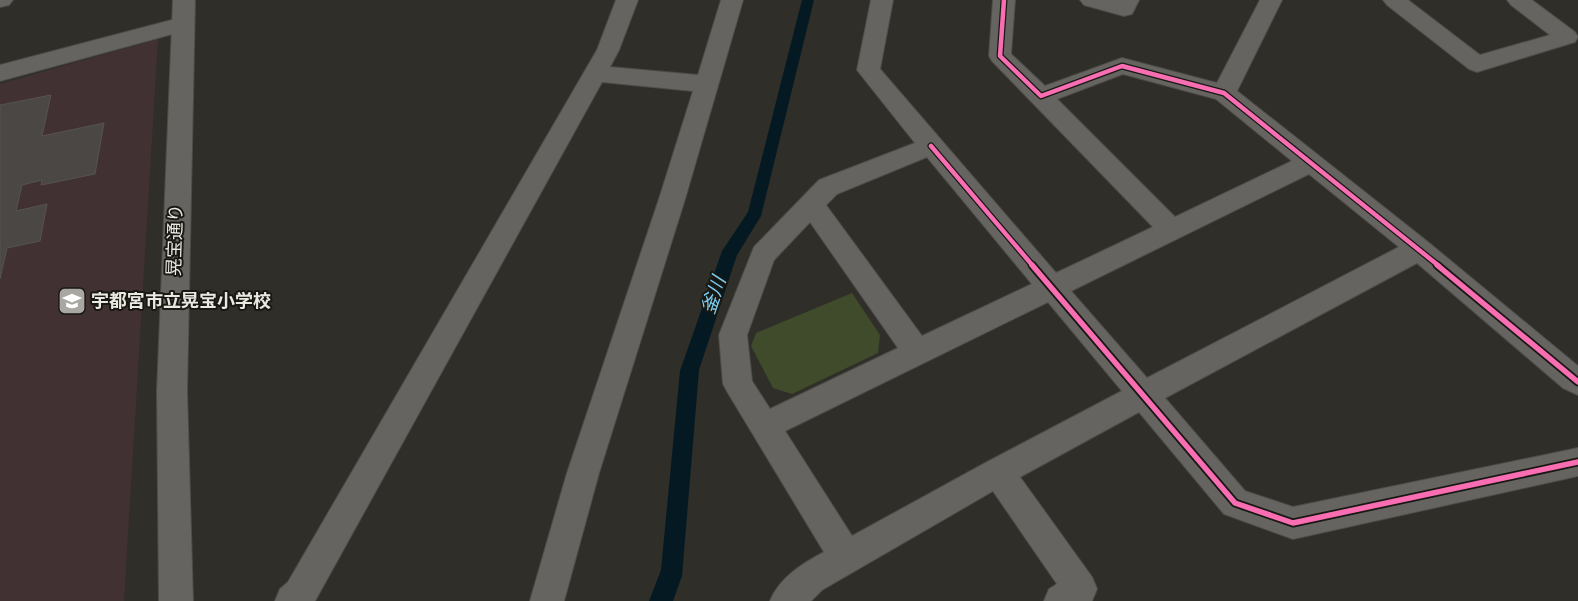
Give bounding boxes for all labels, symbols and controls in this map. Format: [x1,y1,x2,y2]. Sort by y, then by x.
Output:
street label: 晃宝通り [162,204,186,276]
water label: 釜川 [695,271,730,317]
school or university icon: 宇都宮市立晃宝小学校 [57,286,87,316]
place label: 宇都宮市立晃宝小学校 [91,289,271,311]

